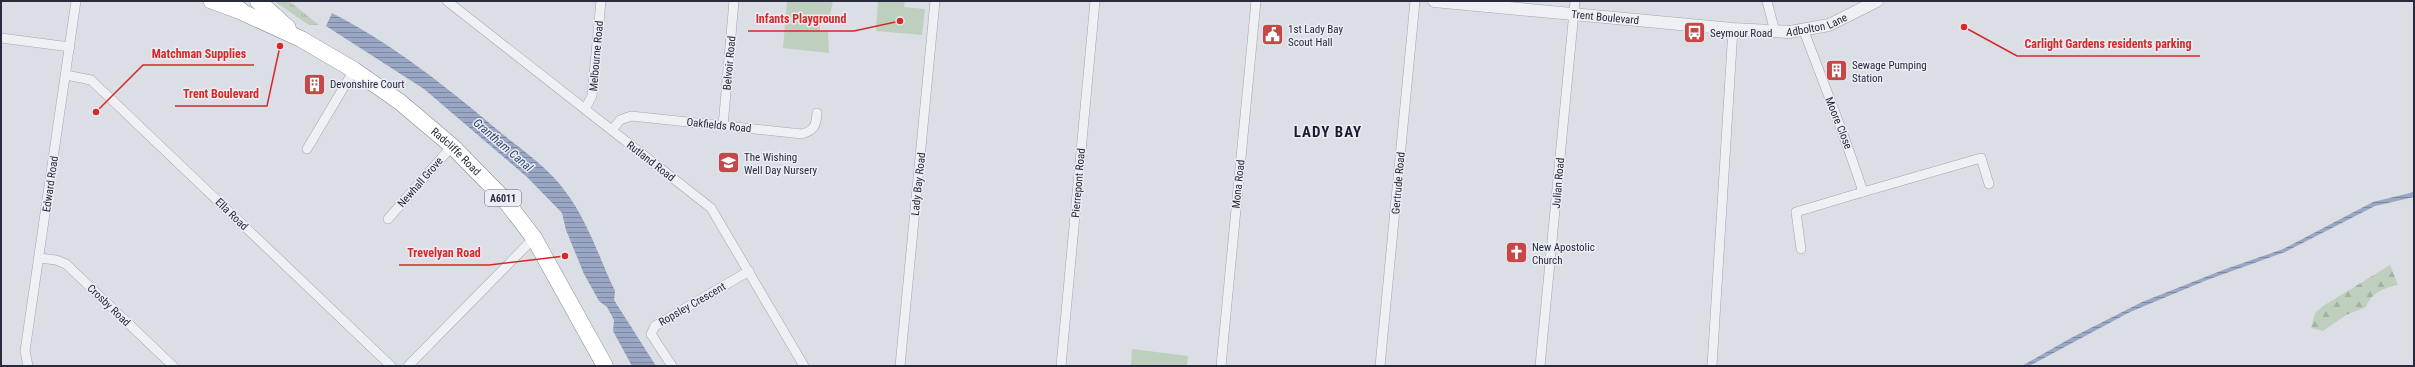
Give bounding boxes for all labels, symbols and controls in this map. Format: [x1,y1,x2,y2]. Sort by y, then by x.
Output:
callout: Infants Playground [748,7,854,31]
street label: Trent Boulevard [1571,8,1640,27]
street label: Adbolton Lane [1786,11,1849,39]
text: Infants Playground [756,12,846,26]
street label: Melbourne Road [587,20,606,92]
bus stop icon: Seymour Road [1682,20,1708,46]
public building icon: 1st Lady Bay Scout Hall [1259,22,1285,48]
place label: 1st Lady Bay Scout Hall [1288,23,1343,49]
place label: Seymour Road [1710,27,1772,40]
callout: Carlight Gardens residents parking [2017,32,2200,56]
street label: Belvoir Road [721,35,738,91]
text: Carlight Gardens residents parking [2024,37,2192,51]
callout: Matchman Supplies [143,41,254,65]
text: Matchman Supplies [152,47,247,61]
building icon: Sewage Pumping Station [1823,58,1849,84]
place label: Sewage Pumping Station [1852,59,1927,85]
building icon: Devonshire Court [301,71,327,97]
place label: Devonshire Court [330,78,405,91]
callout: Trent Boulevard [175,82,267,106]
text: Trent Boulevard [183,87,259,101]
street label: Moore Close [1822,95,1855,151]
water label: Grantham Canal [471,116,536,175]
street label: Oakfields Road [686,116,752,135]
district label: LADY BAY [1294,123,1362,141]
street label: Radcliffe Road [428,125,483,178]
street label: Rutland Road [624,139,677,184]
street label: Pierrepont Road [1069,148,1088,218]
school or university icon: The Wishing Well Day Nursery [715,150,741,176]
place label: The Wishing Well Day Nursery [744,151,818,177]
street label: Gertrude Road [1389,151,1408,215]
street label: Lady Bay Road [909,152,928,216]
street label: Edward Road [40,155,61,213]
street label: Newhall Grove [395,155,446,210]
street label: Julian Road [1550,157,1567,209]
street label: Mona Road [1229,159,1248,209]
road number: A6011 [485,190,521,206]
street label: Ella Road [213,196,251,233]
church icon: New Apostolic Church [1504,240,1530,266]
callout: Trevelyan Road [399,241,489,265]
place label: New Apostolic Church [1532,241,1595,267]
text: Trevelyan Road [407,246,481,260]
street label: Ropsley Crescent [657,280,728,329]
street label: Crosby Road [85,282,133,329]

